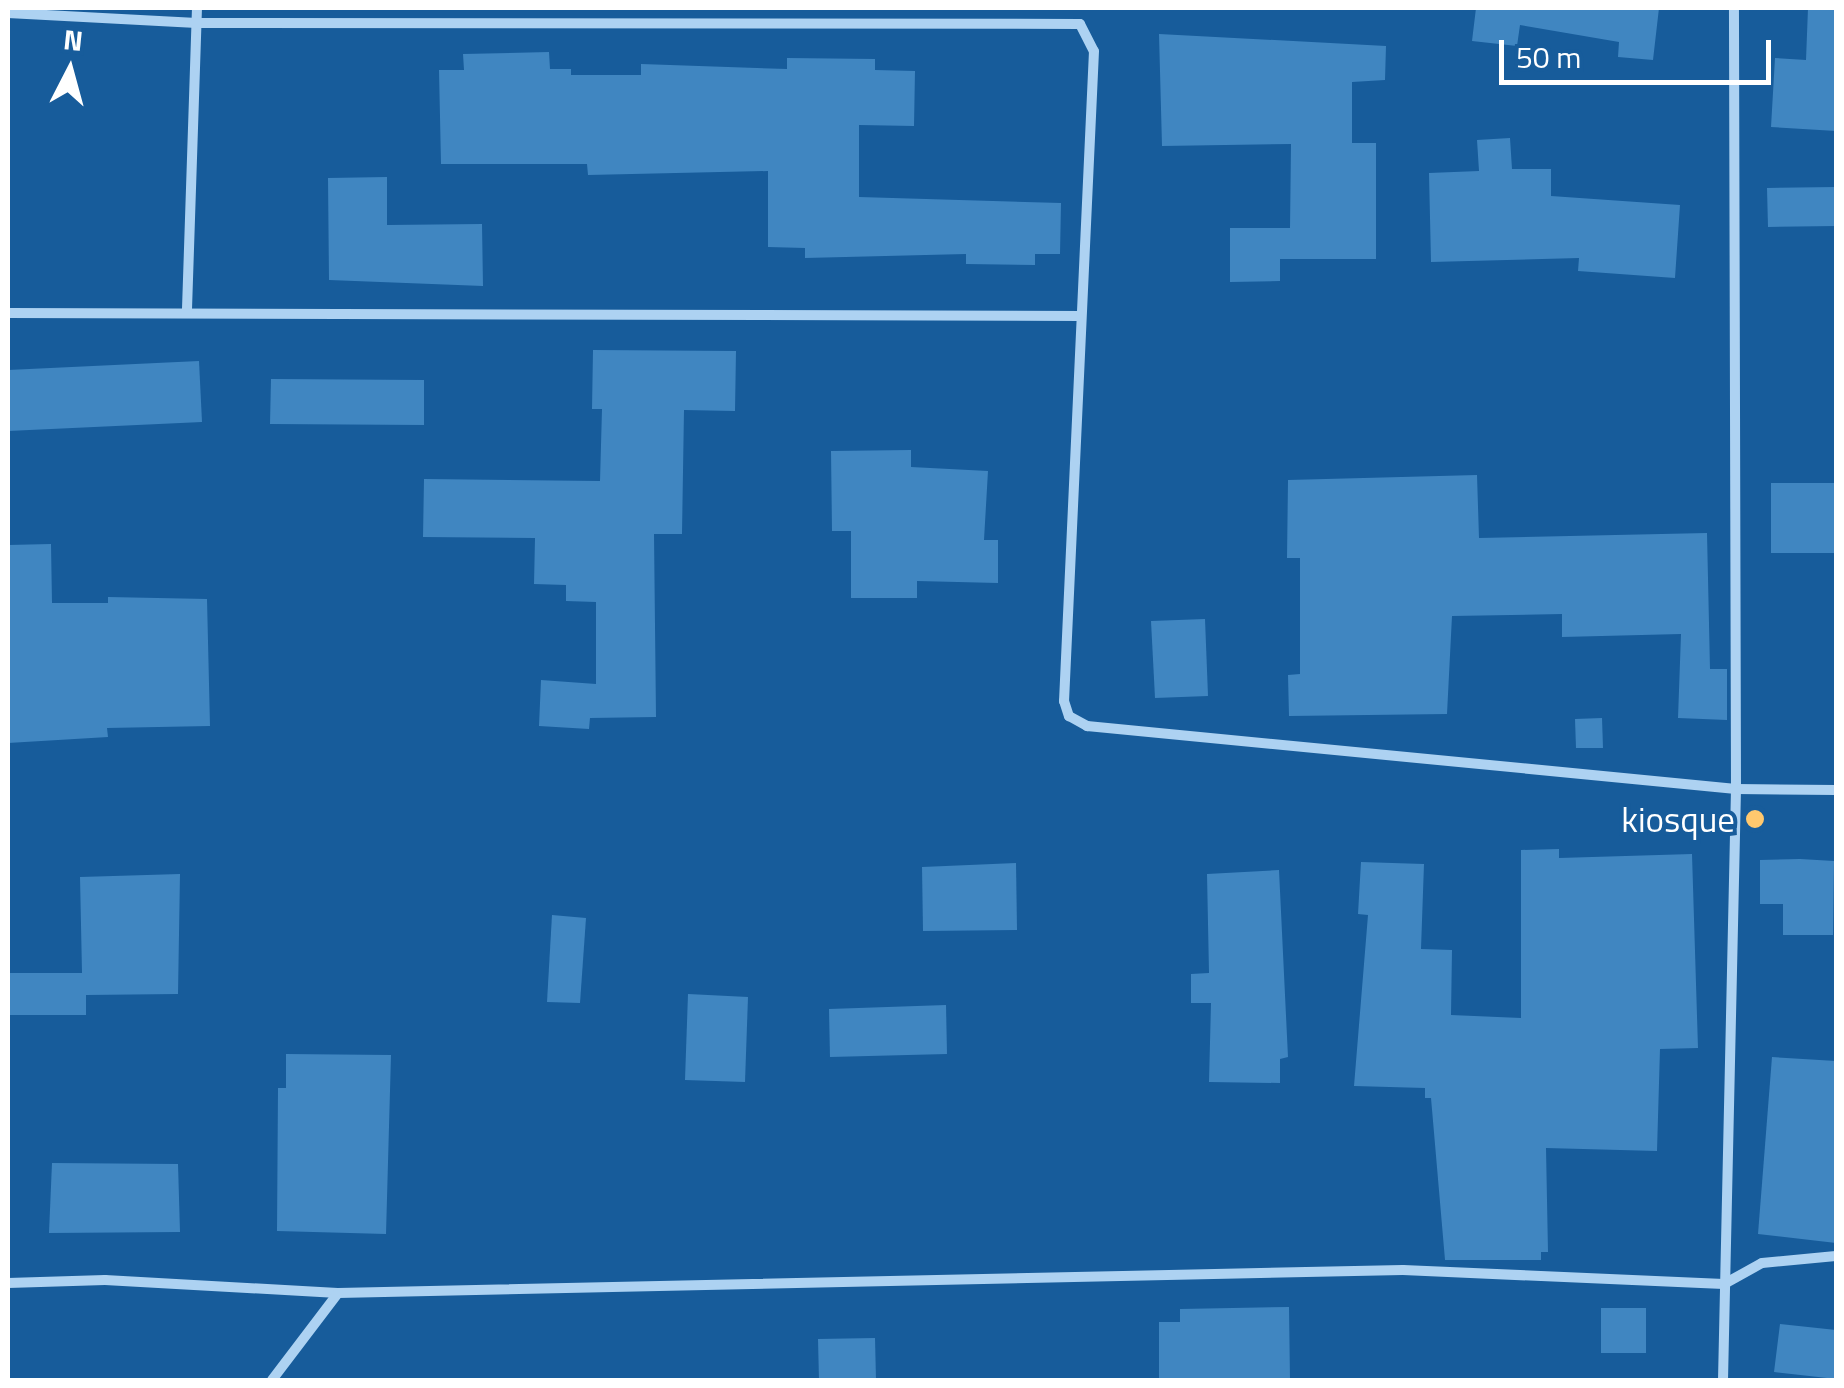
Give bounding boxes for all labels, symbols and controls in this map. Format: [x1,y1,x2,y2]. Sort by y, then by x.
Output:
text: N [61,17,85,62]
north arrow [20,20,120,120]
scale bar [1504,20,1776,82]
text: 50 m [1516,34,1581,80]
place label: kiosque [1621,798,1735,840]
marker: kiosque [1744,808,1766,830]

